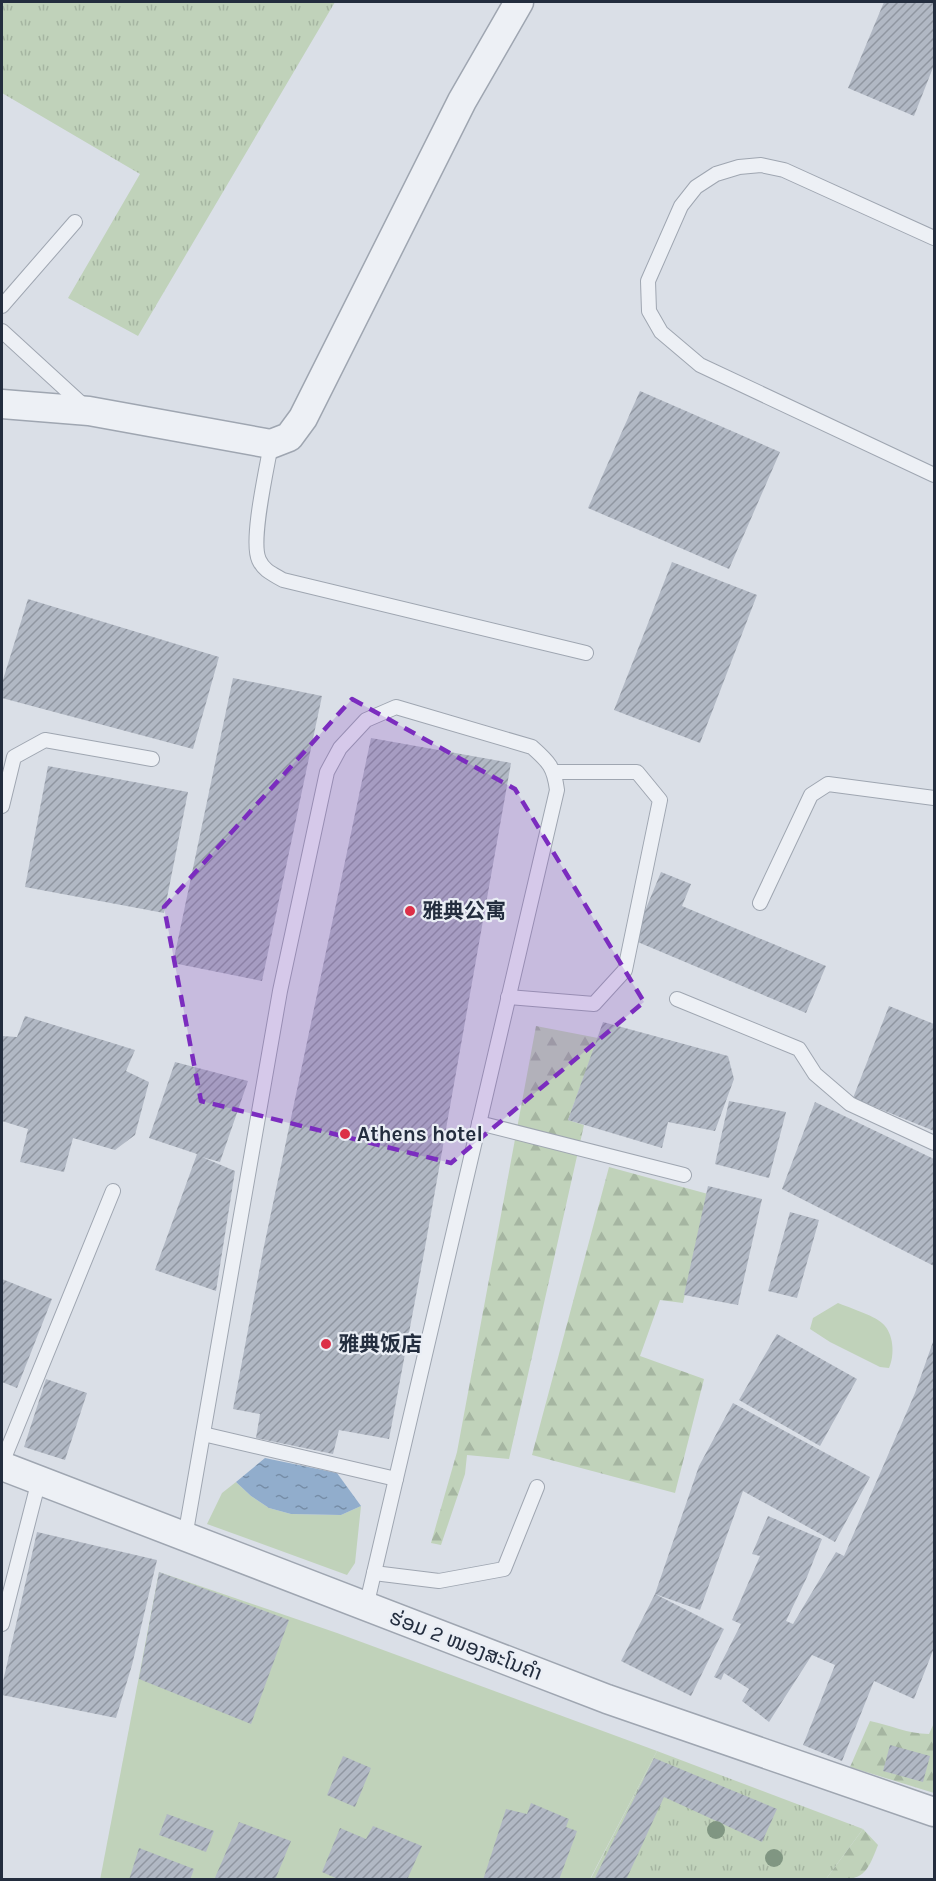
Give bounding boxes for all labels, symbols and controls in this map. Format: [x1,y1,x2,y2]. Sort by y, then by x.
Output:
place label: 雅典公寓 [422,899,506,923]
marker: 雅典公寓 [403,904,417,918]
place label: Athens hotel [357,1122,483,1146]
marker: Athens hotel [338,1127,352,1141]
place label: 雅典饭店 [338,1332,422,1356]
marker: 雅典饭店 [319,1337,333,1351]
street label: ຮ່ອມ 2 ໜອງສະໂນຄໍາ [386,1605,546,1685]

